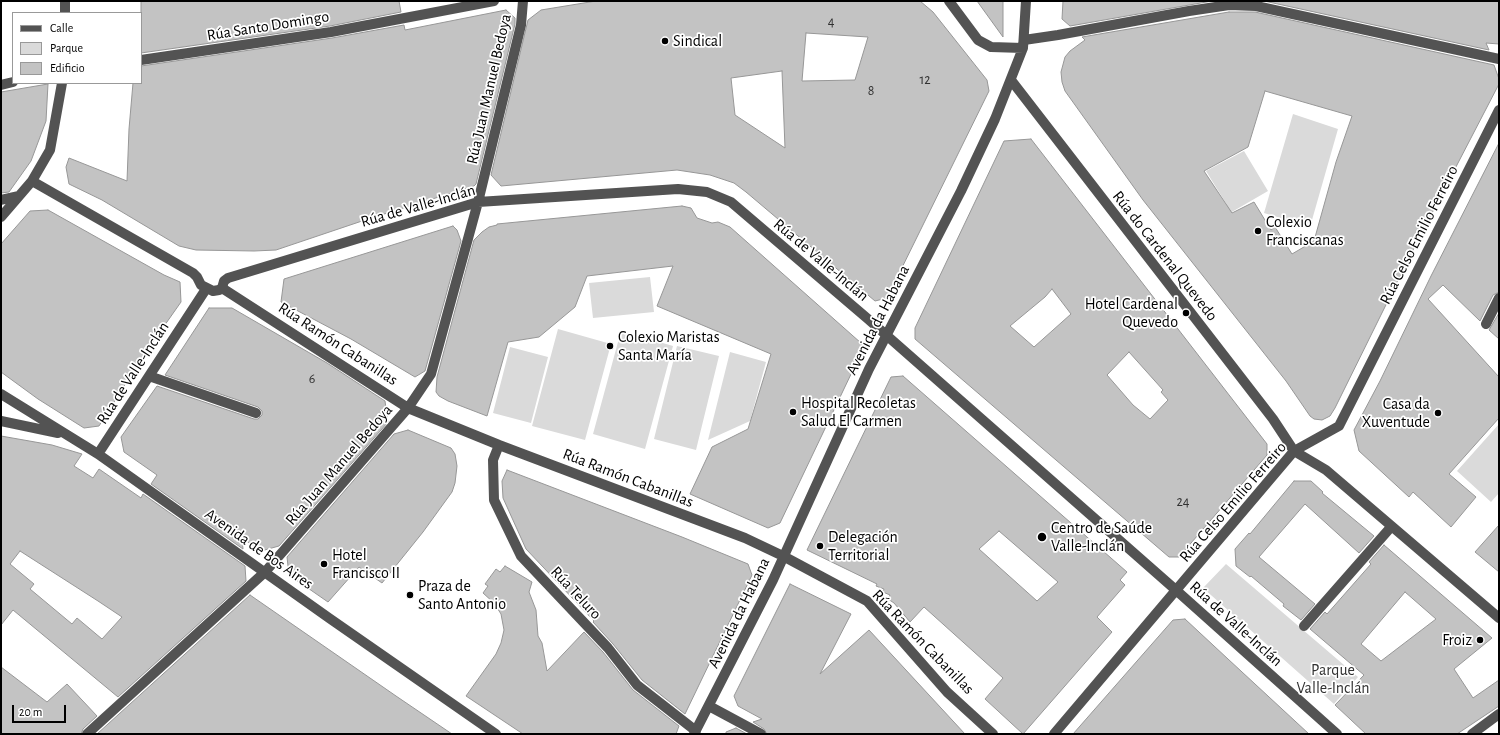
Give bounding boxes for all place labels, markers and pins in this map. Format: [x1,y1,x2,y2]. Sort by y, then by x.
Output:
place label: Sindical [673,31,722,51]
marker: Sindical [660,36,670,46]
place label: Colexio Franciscanas [1266,212,1344,250]
marker: Colexio Franciscanas [1253,226,1263,236]
place label: Hotel Cardenal Quevedo [1085,294,1178,332]
marker: Hotel Cardenal Quevedo [1181,308,1191,318]
place label: Colexio Maristas Santa María [618,327,720,365]
marker: Colexio Maristas Santa María [605,341,615,351]
place label: Hospital Recoletas Salud El Carmen [801,393,916,431]
place label: Casa da Xuventude [1362,394,1430,432]
marker: Hospital Recoletas Salud El Carmen [788,407,798,417]
marker: Casa da Xuventude [1433,408,1443,418]
place label: Centro de Saúde Valle-Inclán [1051,518,1152,556]
place label: Delegación Territorial [828,527,898,565]
marker: Centro de Saúde Valle-Inclán [1036,531,1048,543]
marker: Delegación Territorial [815,541,825,551]
place label: Hotel Francisco II [332,545,400,583]
marker: Hotel Francisco II [319,559,329,569]
place label: Praza de Santo Antonio [418,576,506,614]
marker: Praza de Santo Antonio [405,590,415,600]
place label: Froiz [1442,630,1472,650]
marker: Froiz [1475,635,1485,645]

